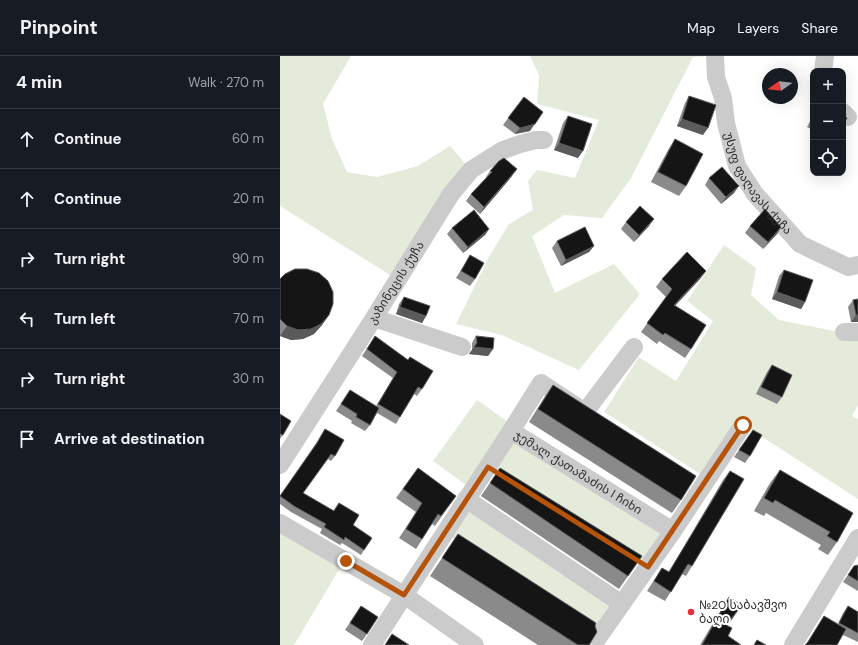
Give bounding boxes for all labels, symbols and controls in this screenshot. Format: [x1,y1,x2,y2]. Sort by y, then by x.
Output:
text: Pinpoint [20,15,98,40]
text: Map [687,19,715,37]
text: Layers [737,19,779,37]
text: Share [801,19,838,37]
north arrow [762,68,798,104]
map controls [810,68,846,176]
button: + [810,68,846,104]
text: 4 min [16,71,62,93]
text: Walk · 270 m [188,74,264,91]
button: − [810,104,846,140]
icon: ahead [16,128,38,150]
text: Continue [54,129,122,149]
text: 60 m [232,130,264,147]
street label: უსუფ ფაღავას ქუჩა [721,131,796,238]
button: locate [810,140,846,176]
icon: ahead [16,188,38,210]
text: Continue [54,189,122,209]
text: 20 m [233,190,264,207]
street label: კაზინეცის ქუჩა [364,238,428,327]
icon: right [16,248,38,270]
text: Turn right [54,249,125,269]
text: 90 m [232,250,264,267]
icon: left [16,308,38,330]
text: Turn left [54,309,115,329]
text: 70 m [233,310,264,327]
icon: right [16,368,38,390]
text: Turn right [54,369,125,389]
text: 30 m [232,370,264,387]
route start [734,416,752,434]
street label: ჯემალ ქათამაძის I ჩიხი [511,427,645,518]
icon: arrive [16,428,38,450]
text: Arrive at destination [54,429,205,449]
route end [337,552,355,570]
place label: №20 საბავშვო ბაღი [699,597,787,627]
marker: №20 საბავშვო ბაღი [686,607,696,617]

